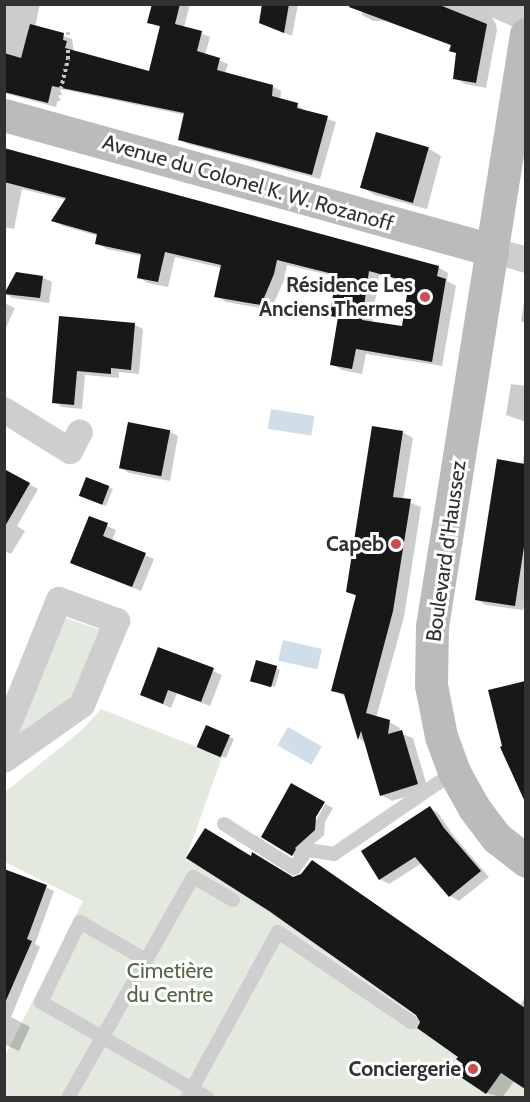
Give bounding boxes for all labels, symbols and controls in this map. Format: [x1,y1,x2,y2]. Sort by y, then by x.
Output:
street label: Avenue du Colonel K. W. Rozanoff [100,129,396,237]
place label: Résidence Les Anciens Thermes [259,272,413,322]
marker: Résidence Les Anciens Thermes [418,290,432,304]
street label: Boulevard d'Haussez [421,459,471,643]
place label: Capeb [326,531,384,557]
marker: Capeb [389,537,403,551]
park label: Cimetière du Centre [127,958,213,1008]
place label: Conciergerie [349,1056,461,1082]
marker: Conciergerie [466,1062,480,1076]

